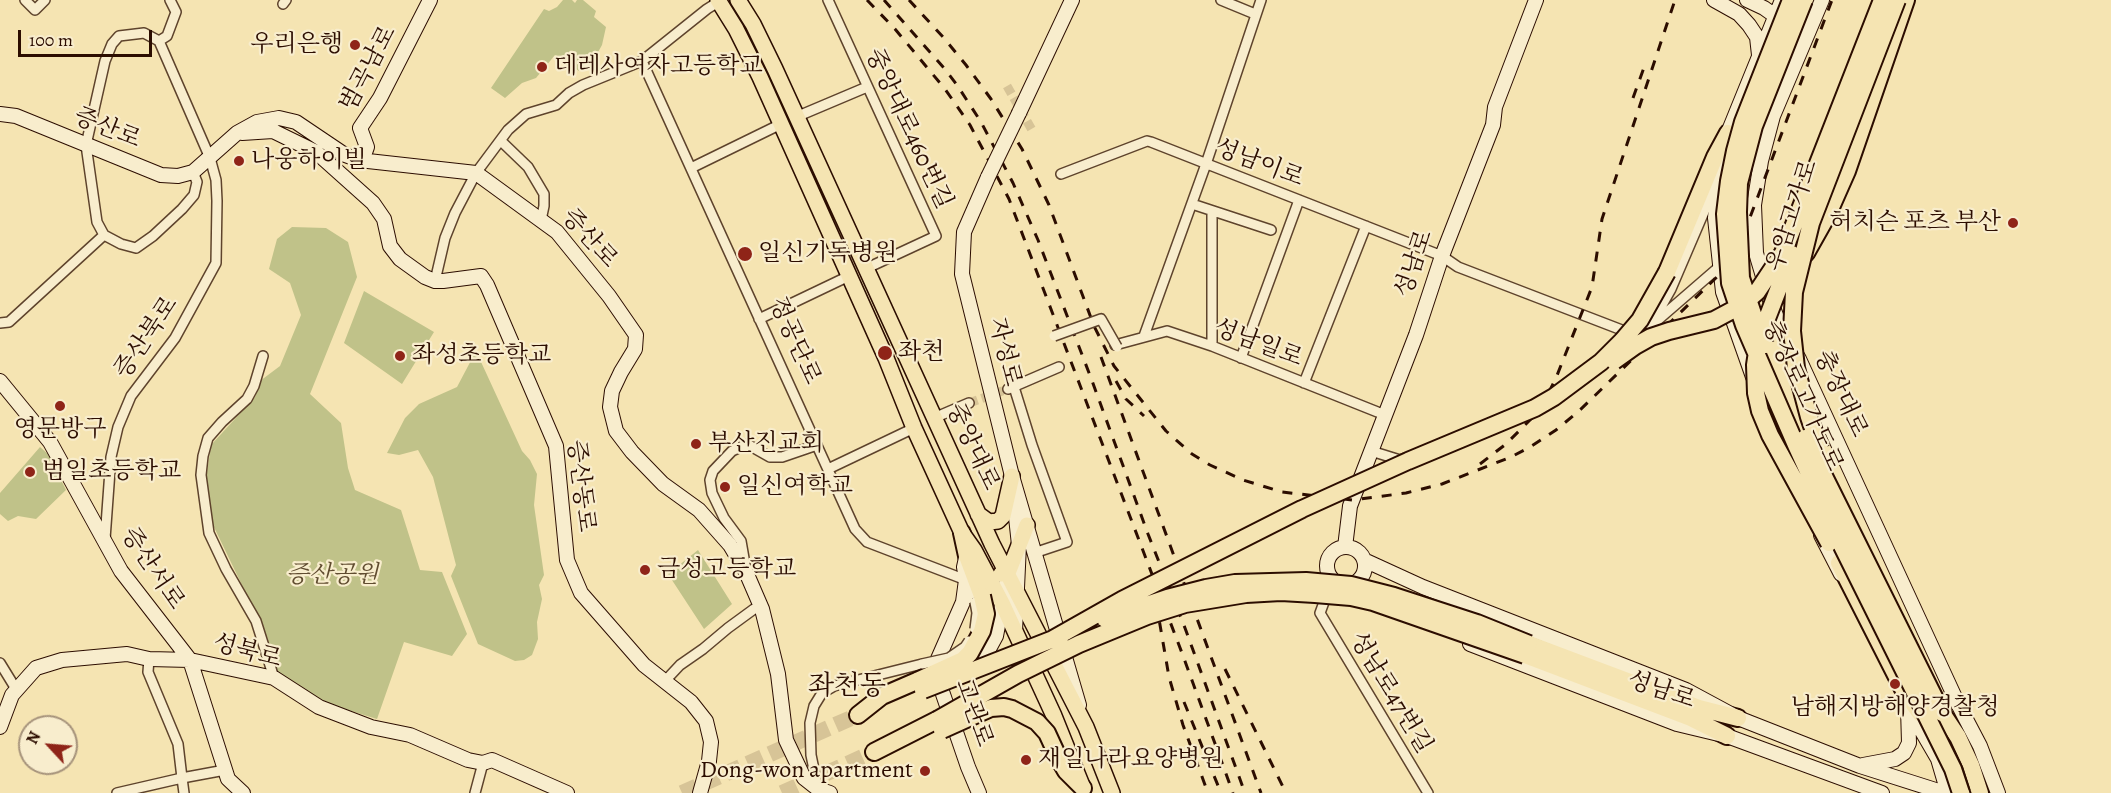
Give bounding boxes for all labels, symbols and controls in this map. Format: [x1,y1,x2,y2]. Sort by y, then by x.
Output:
scale bar [21,18,154,56]
street label: 범곡남로 [335,21,403,117]
text: 100 m [29,28,73,52]
place label: 우리은행 [250,31,343,59]
marker: 우리은행 [348,38,362,52]
street label: 중앙대로460번길 [858,44,958,214]
place label: 데레사여자고등학교 [554,53,763,81]
marker: 데레사여자고등학교 [535,60,549,74]
street label: 증산로 [69,103,145,155]
street label: 성남이로 [1211,134,1307,194]
place label: 나웅하이빌 [251,147,367,175]
marker: 나웅하이빌 [232,154,246,168]
street label: 우암고가로 [1761,156,1825,276]
street label: 증산로 [555,204,623,274]
place label: 허치슨 포츠 부산 [1829,209,2001,237]
marker: 허치슨 포츠 부산 [2006,216,2020,230]
street label: 성남로 [1390,226,1440,302]
place label: 일신기독병원 [758,240,897,268]
marker: 일신기독병원 [736,245,754,263]
street label: 증산북로 [109,292,185,384]
street label: 정공단로 [762,293,826,389]
street label: 성남일로 [1210,314,1306,374]
street label: 자성로 [982,315,1026,389]
street label: 충장로고가도로 [1756,316,1848,476]
place label: 좌천 [898,339,944,367]
place label: 좌성초등학교 [412,342,551,370]
marker: 좌천 [876,344,894,362]
street label: 충장대로 [1807,346,1873,442]
marker: 좌성초등학교 [393,349,407,363]
marker: 영문방구 [53,399,67,413]
street label: 중앙대로 [939,399,1005,495]
place label: 영문방구 [14,416,106,444]
place label: 부산진교회 [708,430,824,458]
marker: 부산진교회 [689,437,703,451]
street label: 증산동로 [560,438,600,534]
place label: 범일초등학교 [42,458,181,486]
marker: 범일초등학교 [23,465,37,479]
place label: 일신여학교 [737,473,853,501]
marker: 일신여학교 [718,480,732,494]
street label: 증산서로 [114,523,190,615]
place label: 금성고등학교 [657,556,796,584]
park label: 증산공원 [286,562,378,590]
marker: 금성고등학교 [638,563,652,577]
street label: 성남로47번길 [1342,627,1438,759]
street label: 성북로 [210,629,284,675]
street label: 성남로 [1623,666,1699,716]
district label: 좌천동 [808,671,886,703]
street label: 고관로 [948,675,998,751]
marker: 남해지방해양경찰청 [1888,677,1902,691]
place label: 남해지방해양경찰청 [1791,694,1999,722]
north arrow [18,715,78,775]
text: N [21,728,46,748]
place label: 재일나라요양병원 [1038,746,1223,774]
marker: 재일나라요양병원 [1019,753,1033,767]
place label: Dong-won apartment [700,757,913,785]
marker: Dong-won apartment [918,764,932,778]

